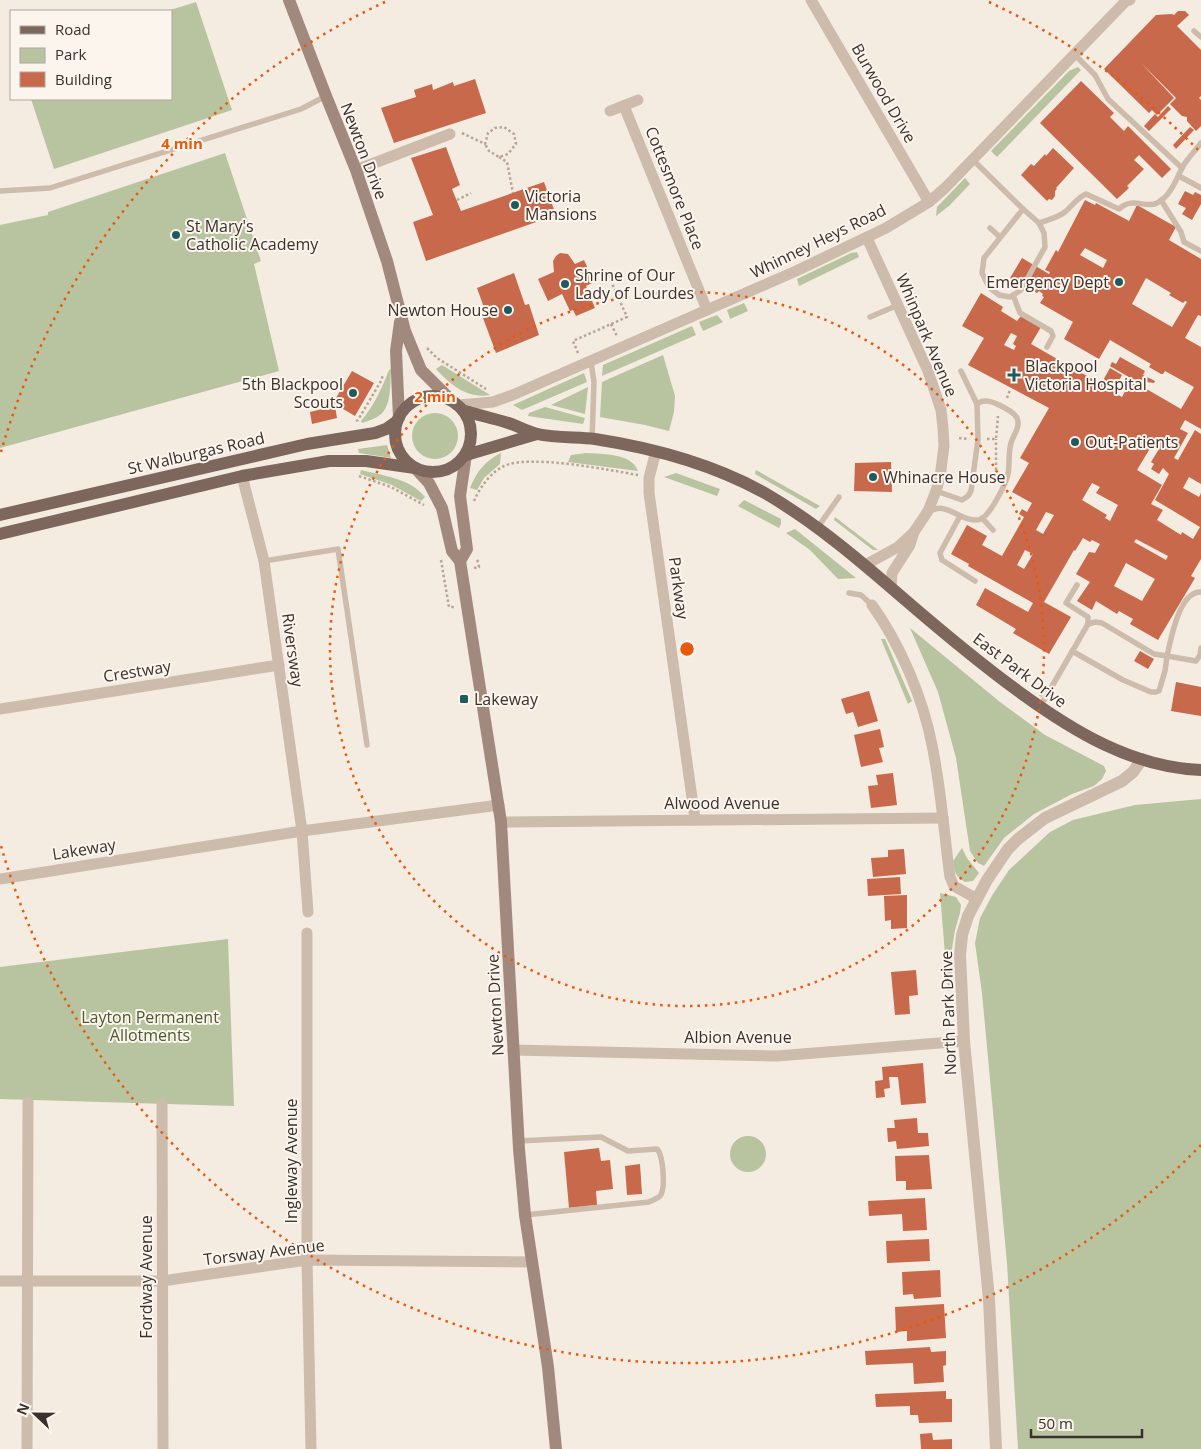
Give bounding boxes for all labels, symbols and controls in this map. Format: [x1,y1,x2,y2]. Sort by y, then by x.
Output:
legend [10,10,172,100]
text: Road [55,19,91,39]
street label: Burwood Drive [847,39,921,147]
text: Park [55,44,86,64]
text: Building [55,69,112,89]
street label: Newton Drive [335,99,393,203]
street label: Cottesmore Place [640,123,710,253]
text: 4 min [161,133,203,153]
place label: Victoria Mansions [525,185,597,225]
marker: Victoria Mansions [509,199,521,211]
street label: Whinney Heys Road [747,199,889,283]
place label: St Mary's Catholic Academy [186,215,319,255]
marker: St Mary's Catholic Academy [170,229,182,241]
place label: Shrine of Our Lady of Lourdes [575,264,694,304]
street label: Whinpark Avenue [891,270,963,400]
place label: Emergency Dept [986,271,1109,293]
marker: Emergency Dept [1113,276,1125,288]
marker: Shrine of Our Lady of Lourdes [559,278,571,290]
place label: Newton House [387,299,498,321]
marker: Newton House [502,304,514,316]
place label: Blackpool Victoria Hospital [1025,355,1147,395]
marker: Blackpool Victoria Hospital [1007,368,1021,382]
place label: 5th Blackpool Scouts [242,373,343,413]
text: 2 min [414,386,456,406]
marker: 5th Blackpool Scouts [347,387,359,399]
street label: St Walburgas Road [125,427,267,479]
place label: Out-Patients [1085,431,1179,453]
marker: Out-Patients [1069,436,1081,448]
place label: Whinacre House [883,466,1006,488]
marker: Whinacre House [867,471,879,483]
street label: Parkway [664,555,694,622]
street label: Riversway [277,612,309,689]
street label: East Park Drive [969,627,1071,713]
centre of rings [678,640,696,658]
street label: Crestway [102,655,173,687]
place label: Lakeway [474,688,539,710]
marker: Lakeway [458,693,470,705]
street label: Alwood Avenue [664,792,780,814]
street label: Lakeway [51,833,118,865]
street label: North Park Drive [935,950,961,1076]
street label: Newton Drive [481,954,509,1056]
park label: Layton Permanent Allotments [81,1006,219,1046]
street label: Albion Avenue [684,1026,792,1048]
street label: Ingleway Avenue [280,1098,302,1224]
street label: Fordway Avenue [135,1215,157,1339]
street label: Torsway Avenue [202,1234,326,1270]
north arrow [10,1389,60,1439]
text: N [12,1400,33,1418]
scale bar [1031,1406,1142,1438]
text: 50 m [1038,1413,1073,1433]

